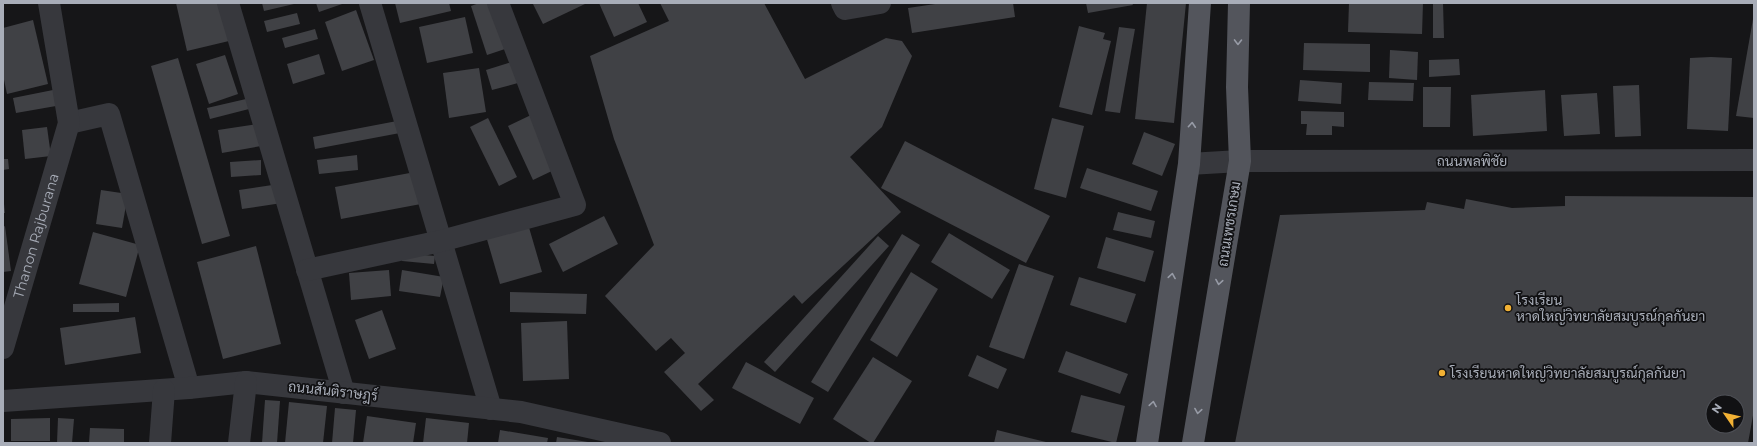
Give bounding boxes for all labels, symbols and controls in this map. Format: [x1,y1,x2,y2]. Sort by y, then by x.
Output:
one-way arrow [1234,39,1242,45]
one-way arrow [1187,122,1196,128]
street label: ถนนพลพิชัย [1437,152,1507,170]
street label: Thanon Rajburana [9,171,63,300]
street label: ถนนเพชรเกษม [1213,180,1245,268]
one-way arrow [1167,273,1176,279]
one-way arrow [1216,279,1224,285]
place label: โรงเรียน หาดใหญ่วิทยาลัยสมบูรณ์กุลกันยา [1515,291,1705,326]
marker: โรงเรียน หาดใหญ่วิทยาลัยสมบูรณ์กุลกันยา [1503,303,1513,313]
place label: โรงเรียนหาดใหญ่วิทยาลัยสมบูรณ์กุลกันยา [1449,364,1686,383]
marker: โรงเรียนหาดใหญ่วิทยาลัยสมบูรณ์กุลกันยา [1437,368,1447,378]
street label: ถนนสันติราษฎร์ [287,377,379,405]
north arrow [1705,394,1745,434]
one-way arrow [1148,401,1157,408]
text: N [1708,401,1725,416]
one-way arrow [1194,407,1203,414]

